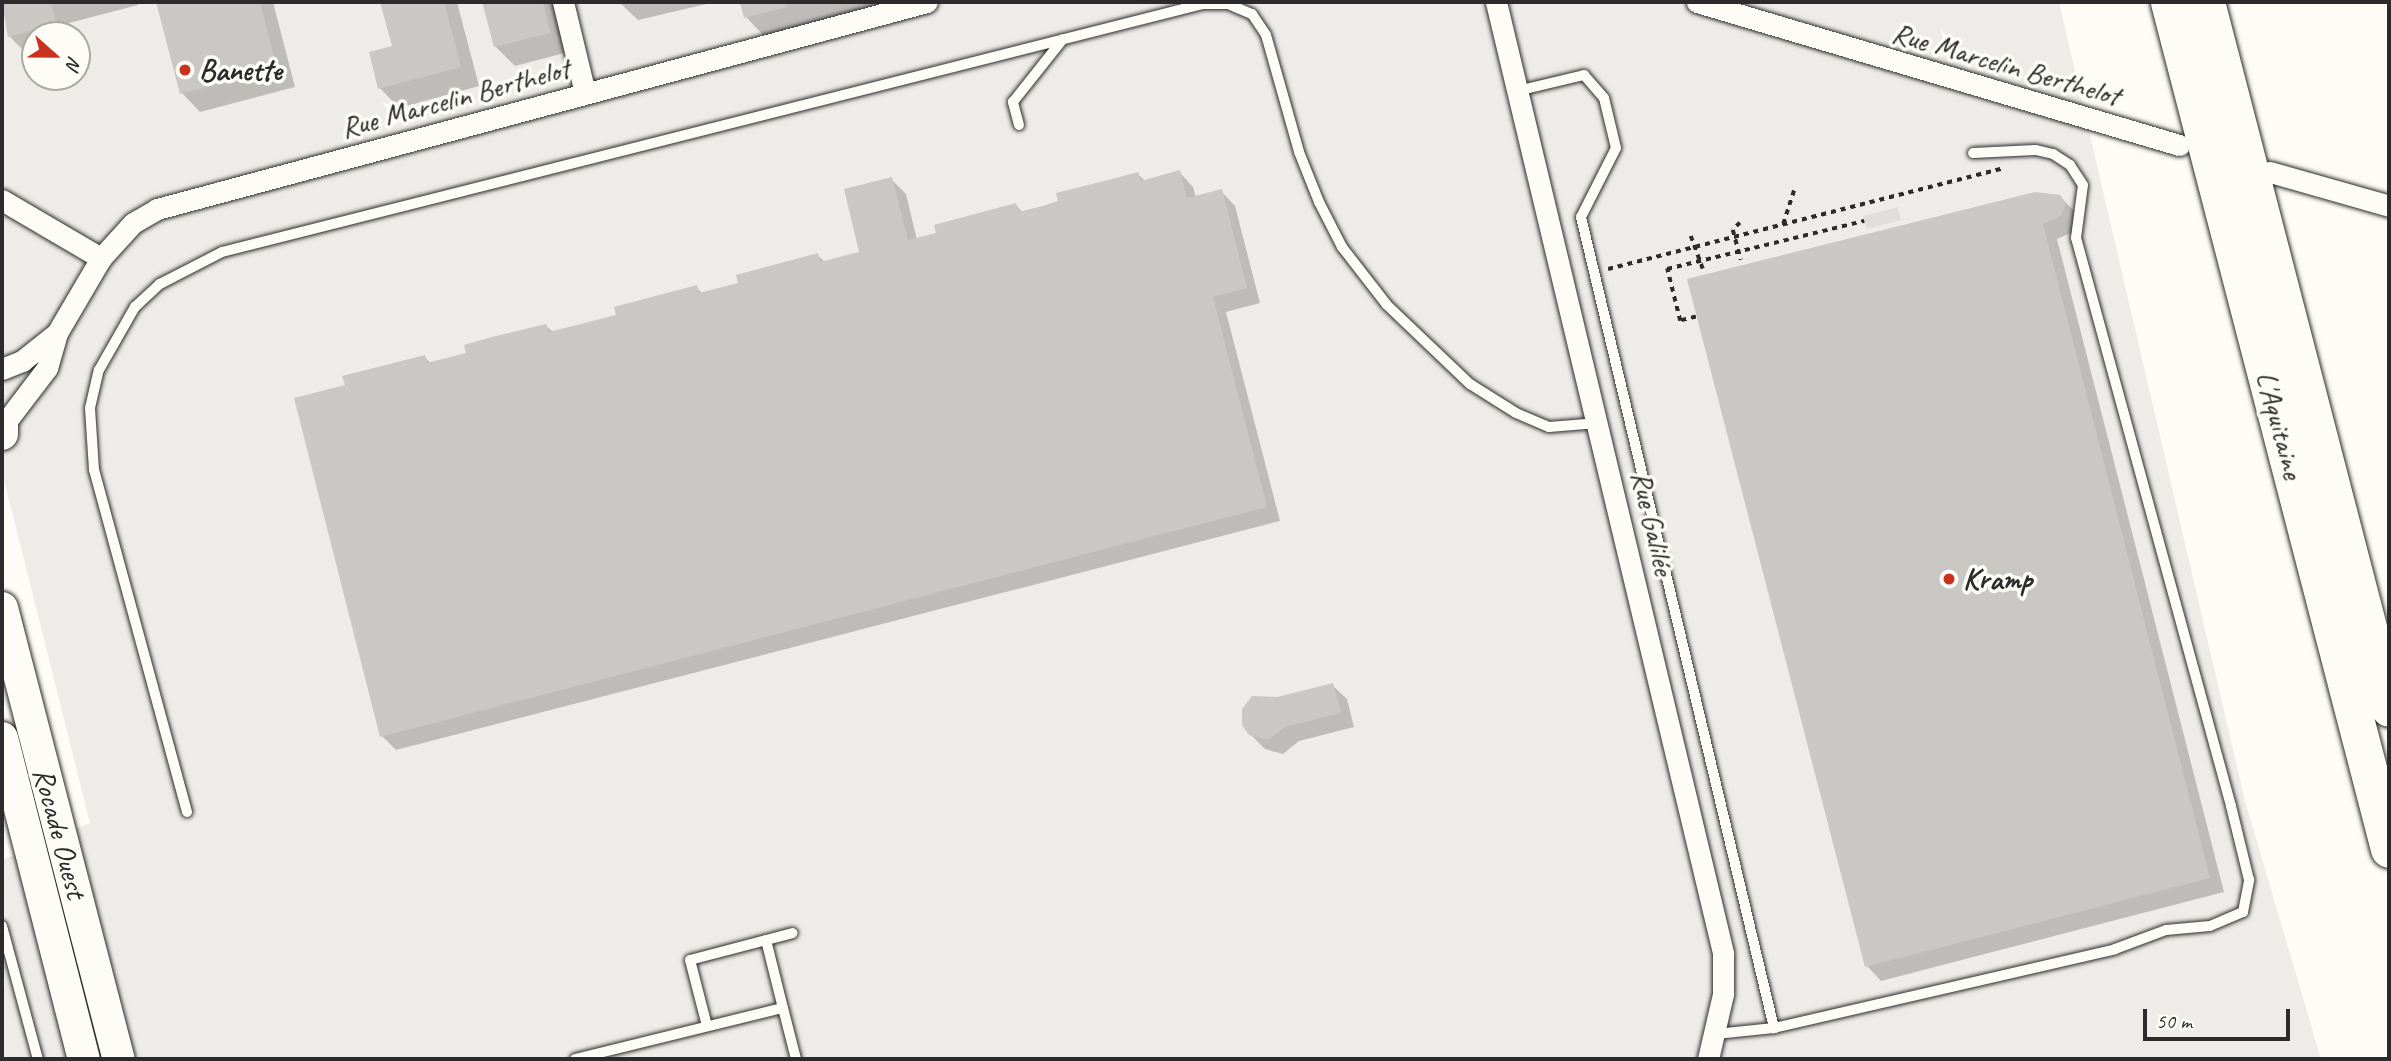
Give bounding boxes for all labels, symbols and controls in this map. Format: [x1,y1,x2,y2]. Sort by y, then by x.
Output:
street label: Rue Marcelin Berthelot [1888,14,2124,114]
north arrow [21,21,91,91]
street label: Rue Marcelin Berthelot [337,50,573,146]
place label: Banette [199,52,282,88]
text: N [60,53,87,73]
marker: Banette [177,62,193,78]
street label: L'Aquitaine [2248,367,2312,483]
street label: Rue Galilée [1624,467,1682,579]
place label: Kramp [1963,561,2032,597]
marker: Kramp [1941,571,1957,587]
street label: Rocade Ouest [25,764,95,902]
scale bar [2146,995,2293,1038]
text: 50 m [2156,1008,2192,1034]

